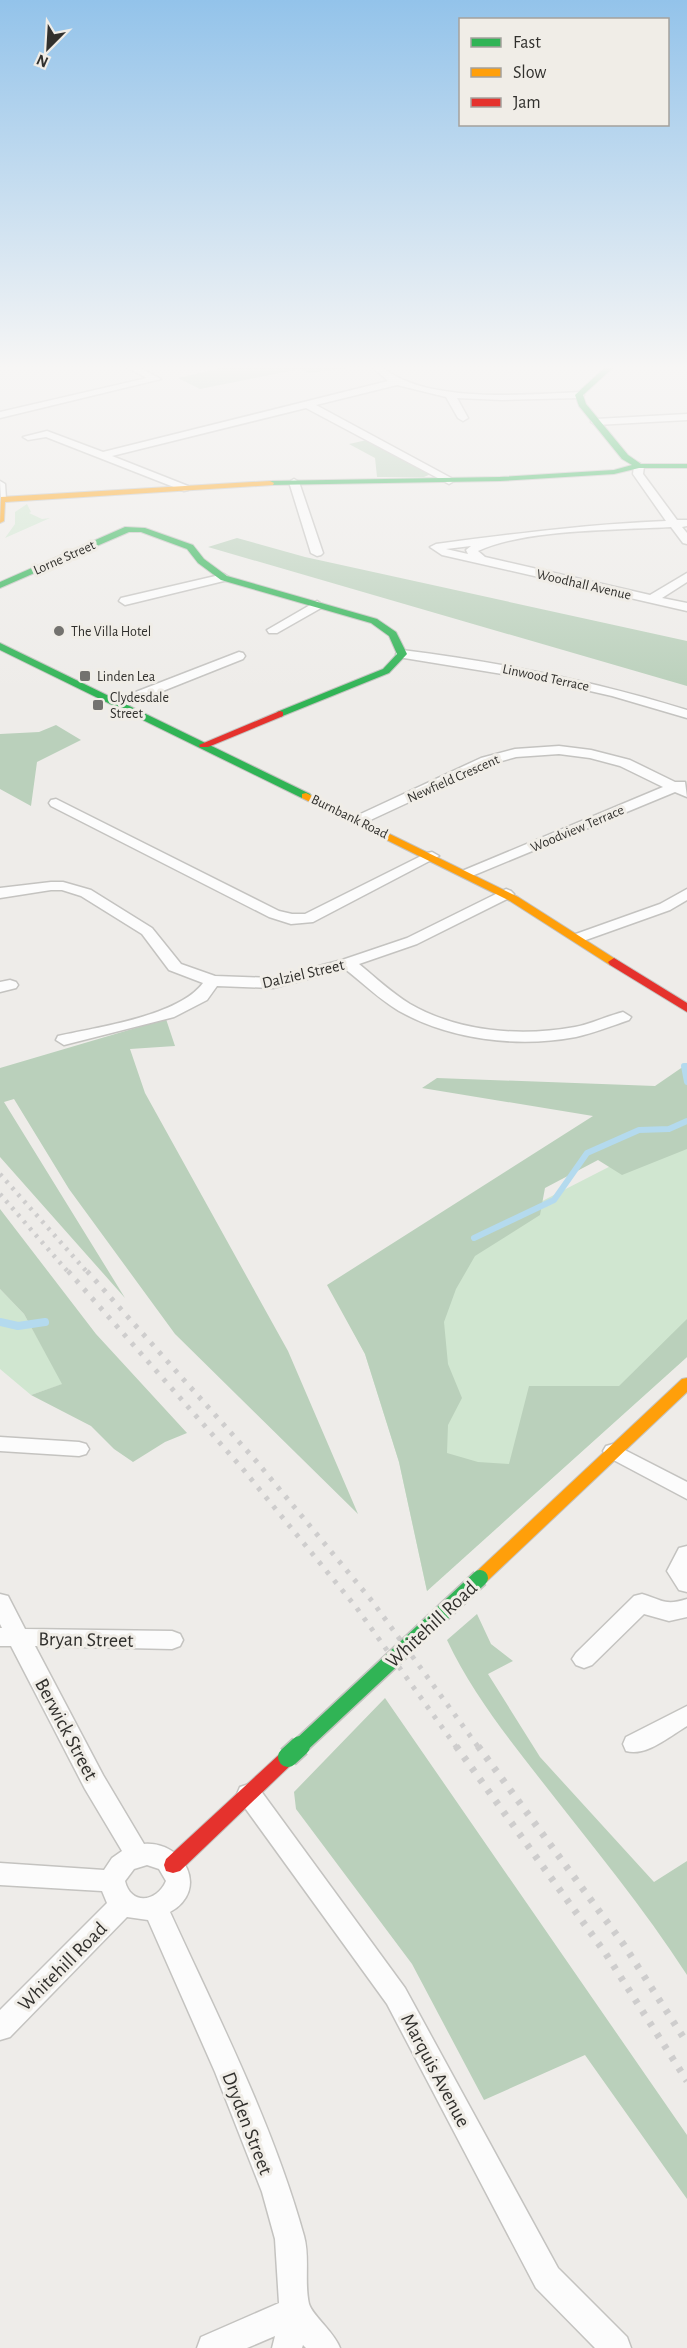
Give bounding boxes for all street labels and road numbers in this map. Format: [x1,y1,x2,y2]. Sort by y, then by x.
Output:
street label: Lorne Street [31,538,98,578]
street label: Woodhall Avenue [535,567,632,603]
street label: Linwood Terrace [501,662,590,694]
street label: Newfield Crescent [405,752,502,805]
street label: Burnbank Road [309,792,390,842]
street label: Woodview Terrace [529,803,626,855]
street label: Dalziel Street [261,957,346,991]
street label: Whitehill Road [382,1578,481,1672]
street label: Bryan Street [38,1629,134,1651]
street label: Berwick Street [31,1675,102,1784]
street label: Whitehill Road [14,1918,111,2015]
street label: Marquis Avenue [397,2010,473,2130]
street label: Dryden Street [218,2069,276,2178]

